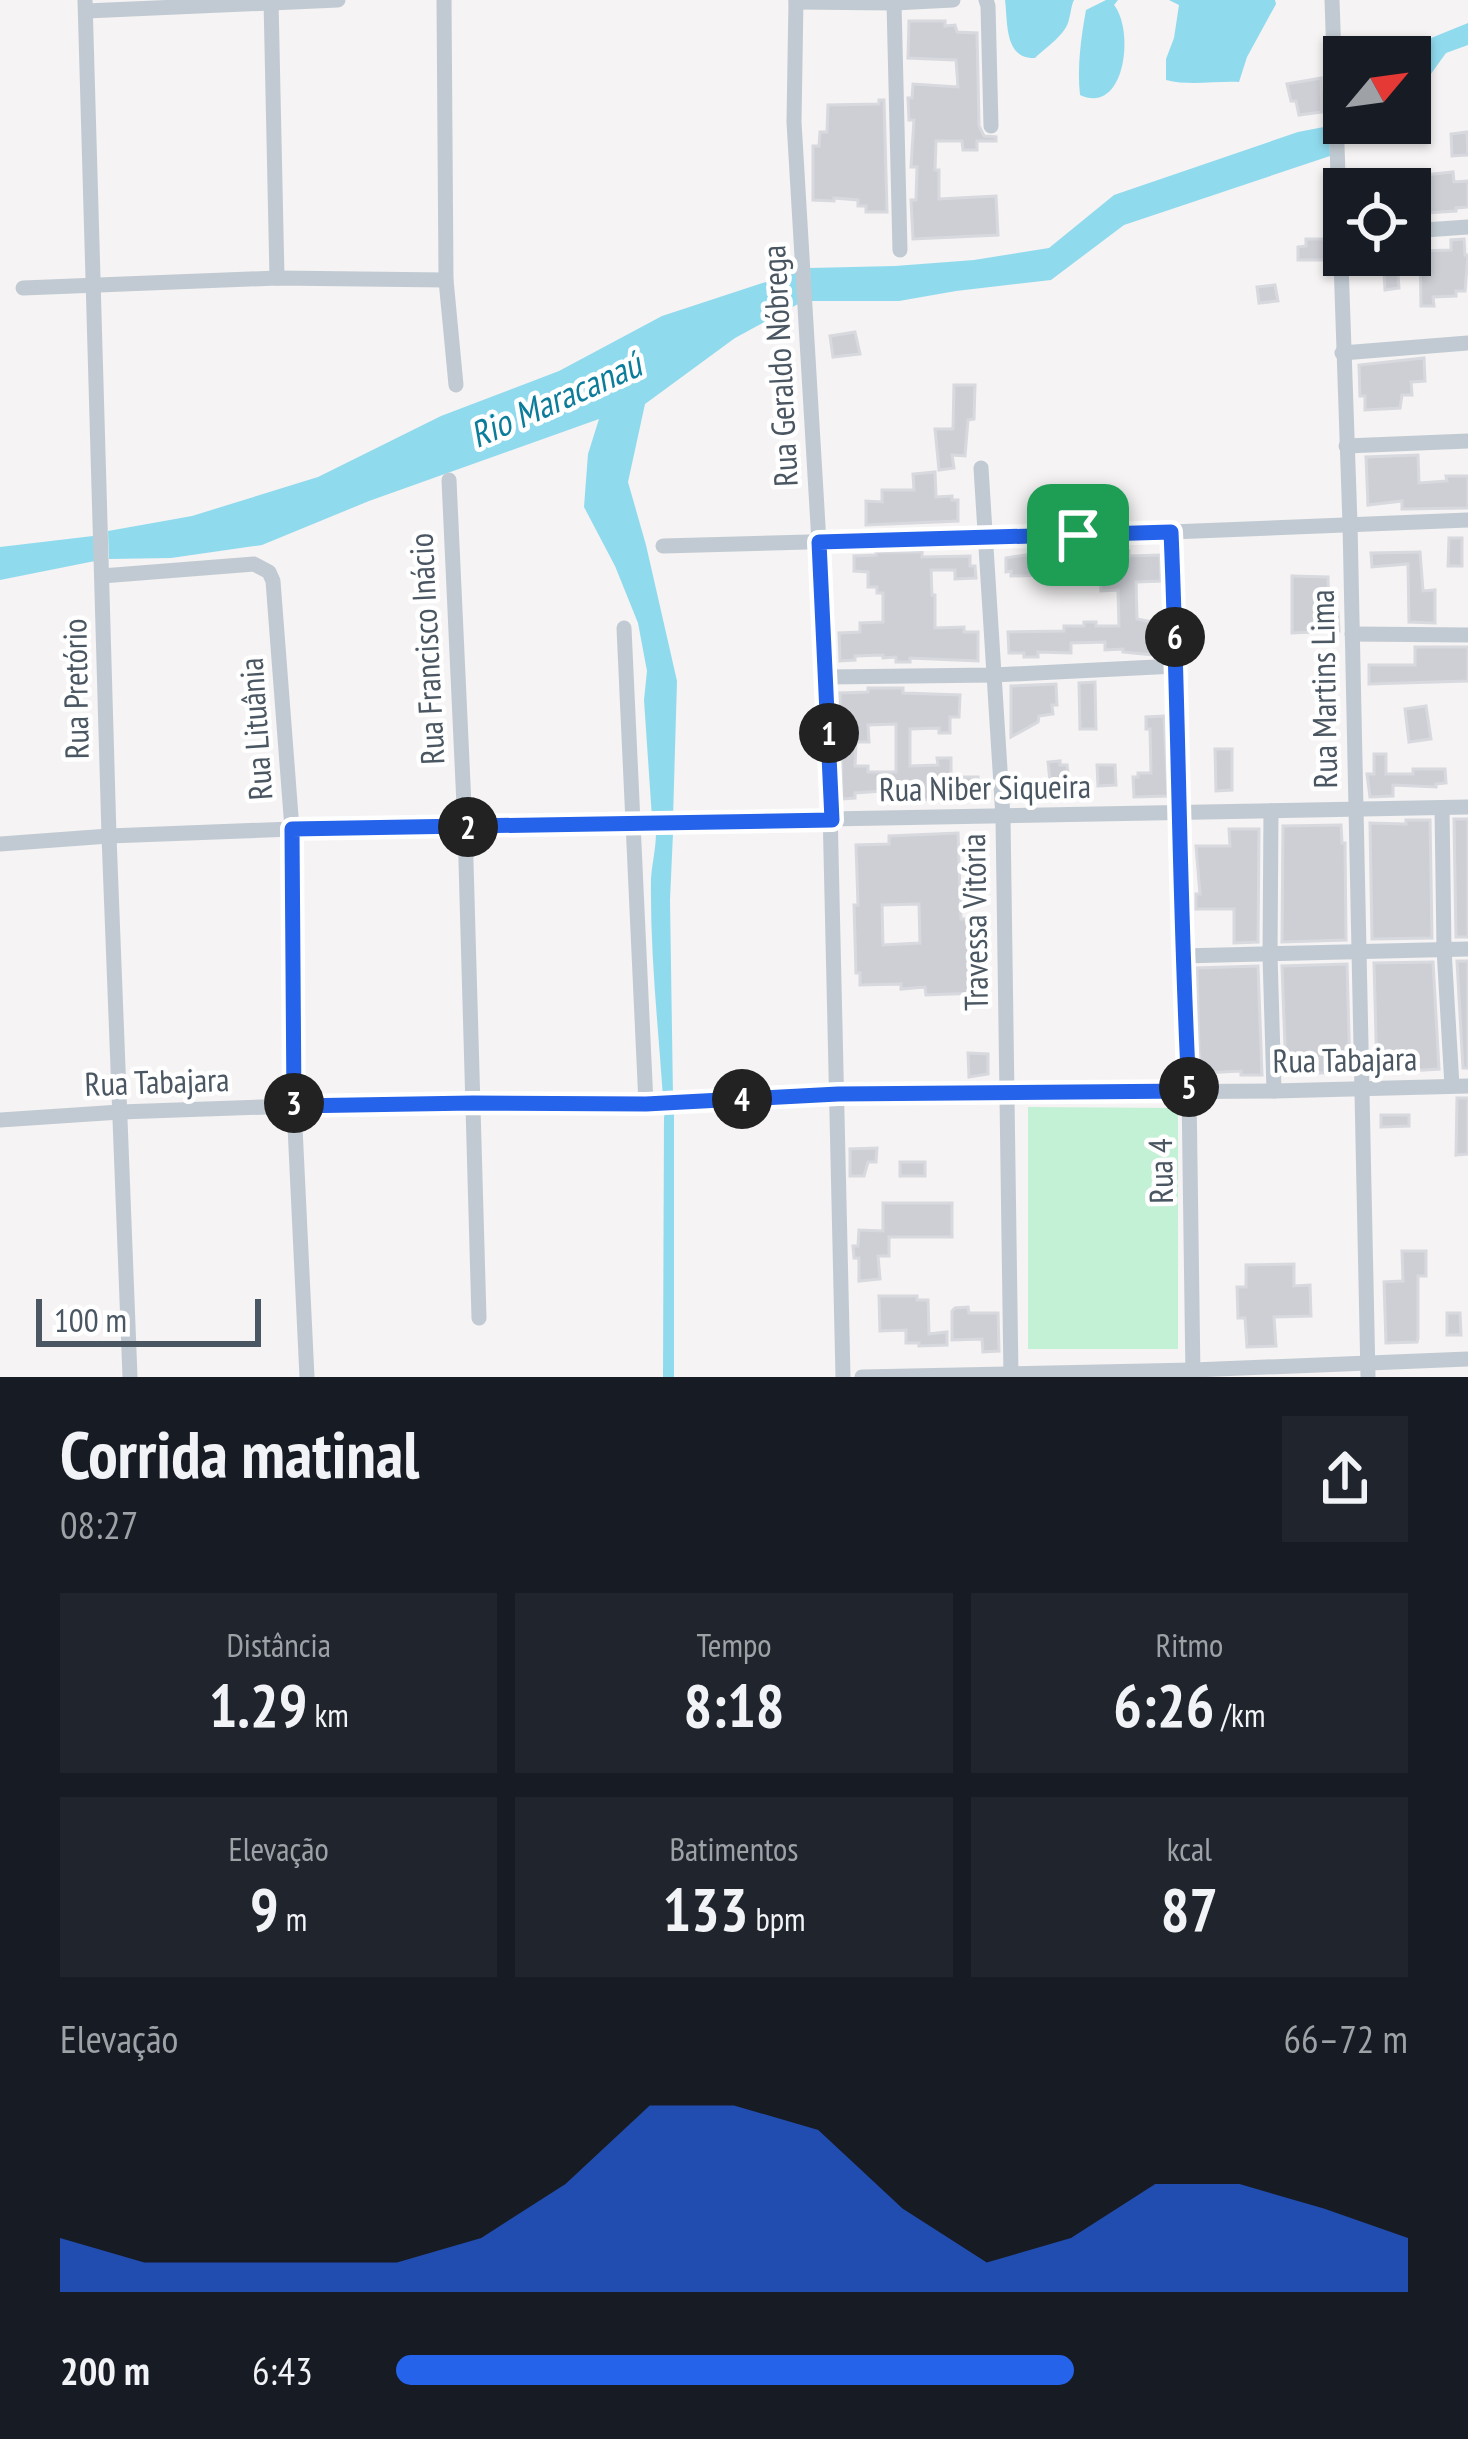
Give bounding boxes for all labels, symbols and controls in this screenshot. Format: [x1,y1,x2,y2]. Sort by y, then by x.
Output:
north arrow [1323,36,1431,144]
map controls [1323,36,1431,276]
button: locate [1323,168,1431,276]
street label: Rua Geraldo Nóbrega [751,244,807,488]
water label: Rio Maracanaú [462,339,650,458]
pin [1027,484,1129,586]
icon: arrive [1045,502,1111,568]
street label: Rua Francisco Inácio [398,532,454,766]
street label: Rua Martins Lima [1300,589,1346,789]
pin: 6 [1145,607,1205,667]
text: 6 [1167,615,1183,658]
street label: Rua Pretório [52,618,98,760]
street label: Rua Lituânia [229,656,281,802]
pin: 1 [799,703,859,763]
text: 1 [821,711,837,754]
street label: Rua Niber Siqueira [879,764,1091,810]
pin: 2 [438,797,498,857]
text: 2 [460,805,476,848]
street label: Travessa Vitória [951,833,997,1011]
street label: Rua Tabajara [1272,1036,1418,1082]
street label: Rua Tabajara [84,1057,230,1105]
pin: 5 [1159,1057,1219,1117]
text: 5 [1181,1065,1197,1108]
pin: 4 [712,1069,772,1129]
pin: 3 [264,1073,324,1133]
text: 4 [734,1077,750,1120]
text: 3 [286,1081,302,1124]
street label: Rua 4 [1138,1138,1182,1204]
scale bar [36,1293,261,1346]
text: 100 m [54,1298,127,1341]
text: Corrida matinal [60,1411,419,1496]
button: share [1282,1416,1408,1542]
text: 08:27 [60,1499,138,1550]
text: Distância [226,1623,331,1666]
text: Tempo [696,1623,772,1666]
text: Ritmo [1155,1623,1223,1666]
text: 1.29 [209,1666,307,1744]
text: 8:18 [683,1666,785,1744]
text: 6:26 [1113,1666,1214,1744]
text: km [307,1693,349,1736]
text: /km [1214,1693,1265,1736]
text: Elevação [229,1827,329,1870]
text: Batimentos [670,1827,798,1870]
text: kcal [1167,1827,1212,1870]
text: 9 [250,1870,279,1948]
text: 133 [662,1870,748,1948]
text: 87 [1161,1870,1218,1948]
text: m [279,1897,307,1940]
text: bpm [748,1897,806,1940]
text: Elevação [60,2013,178,2064]
text: 66–72 m [1283,2013,1408,2064]
text: 200 m [60,2345,150,2396]
text: 6:43 [252,2345,313,2396]

